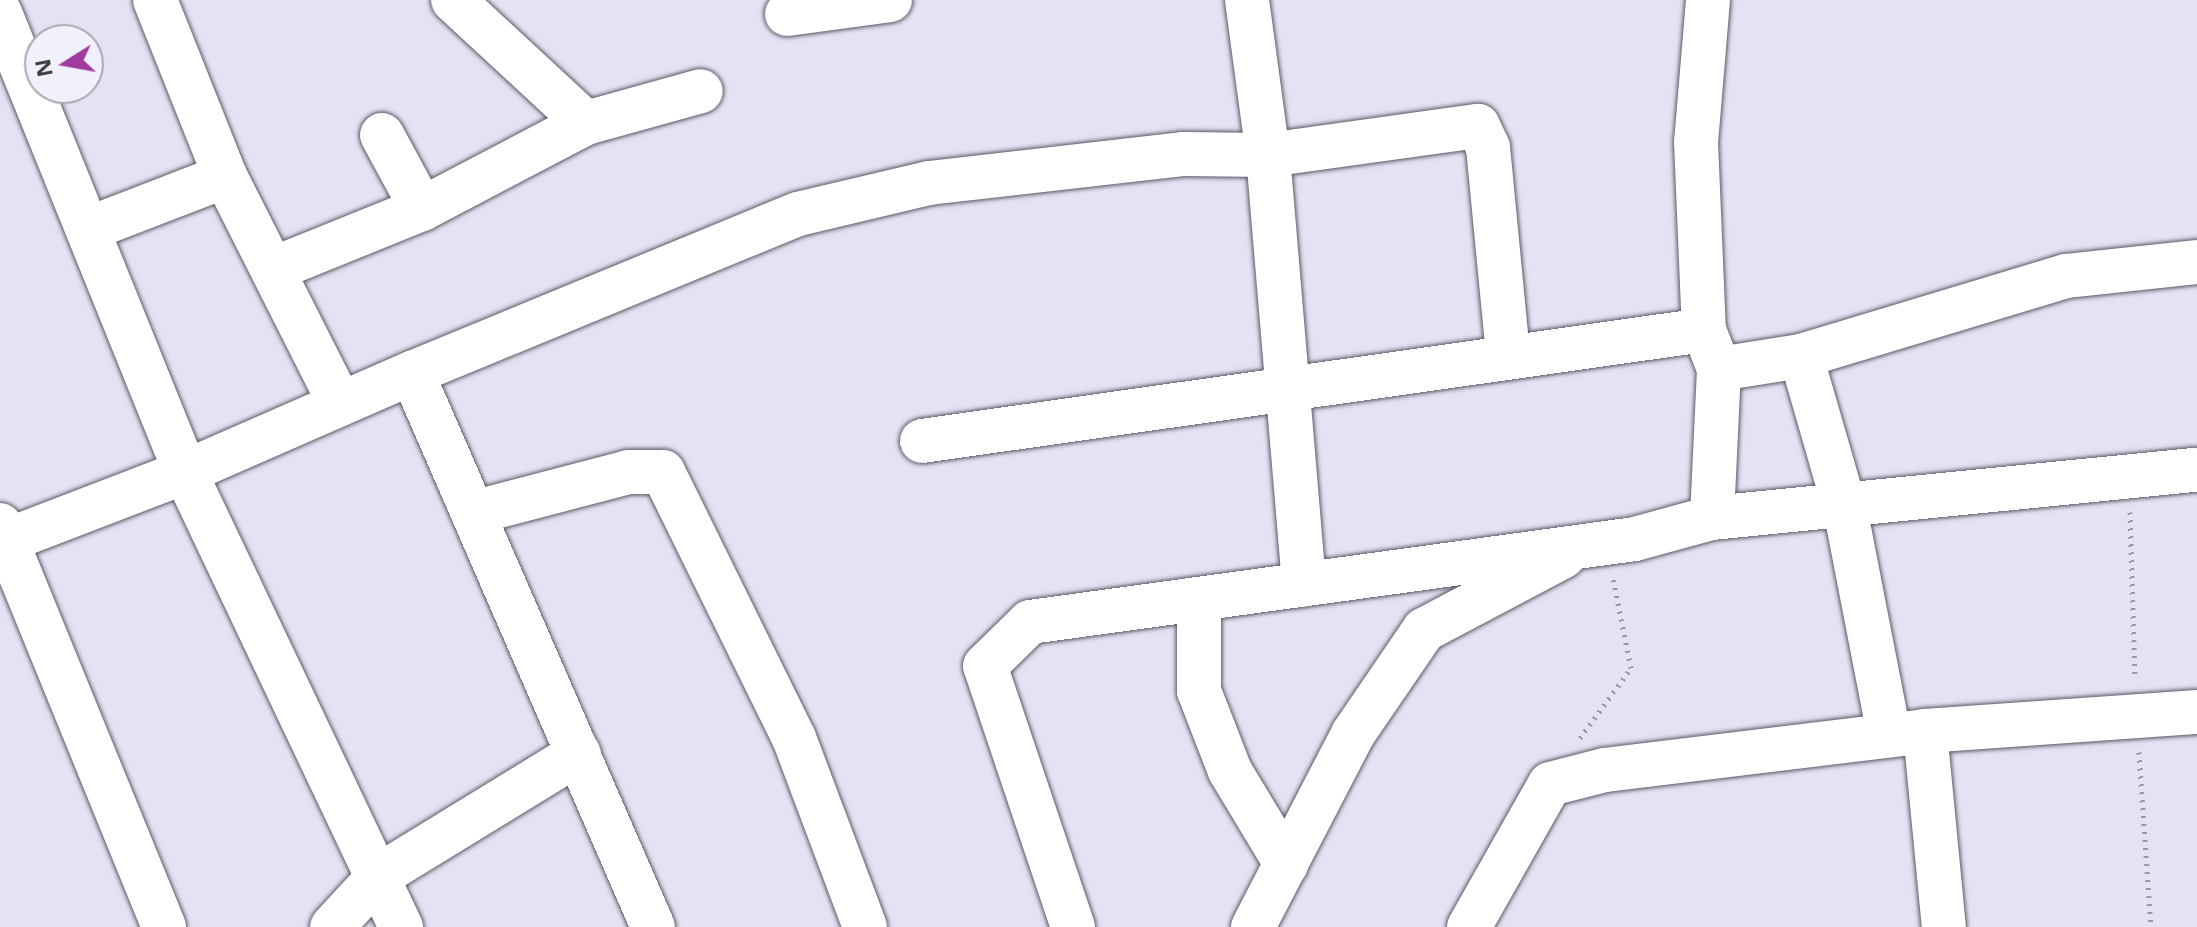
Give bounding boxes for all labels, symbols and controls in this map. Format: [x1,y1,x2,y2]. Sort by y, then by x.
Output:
north arrow [24,24,104,104]
text: N [26,57,59,80]

